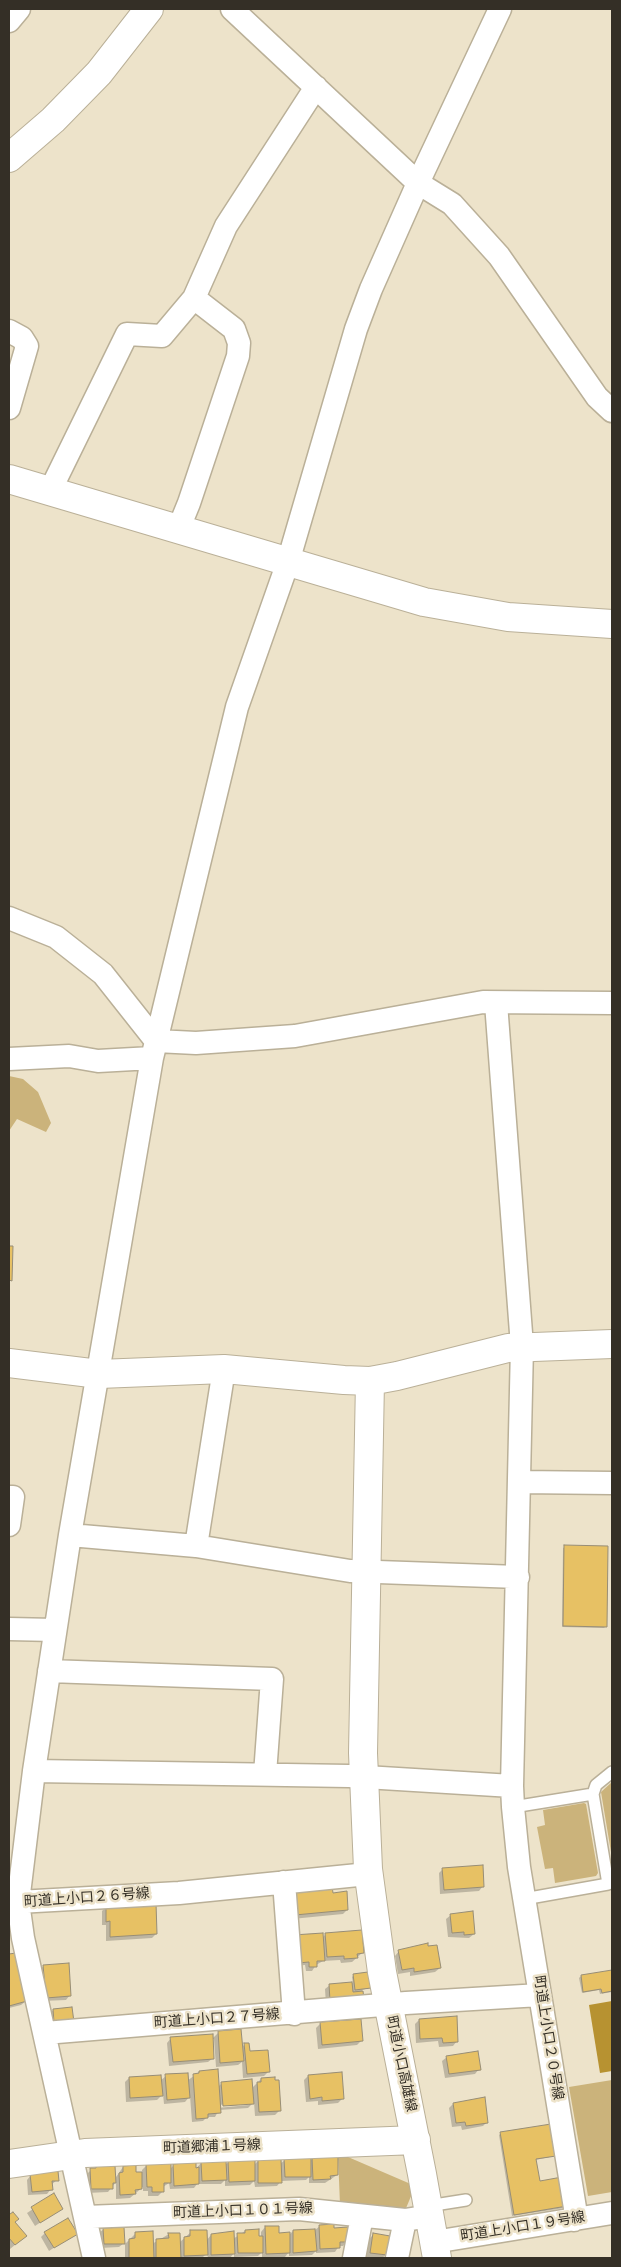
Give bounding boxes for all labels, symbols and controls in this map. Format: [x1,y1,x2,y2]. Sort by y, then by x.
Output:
street label: 町道上小口２６号線 [24,1886,150,1912]
street label: 町道上小口２０号線 [529,1974,565,2102]
street label: 町道上小口２７号線 [154,2007,280,2033]
street label: 町道小口高雄線 [382,2014,418,2114]
street label: 町道郷浦１号線 [163,2138,261,2158]
street label: 町道上小口１０１号線 [173,2201,313,2223]
street label: 町道上小口１９号線 [459,2210,587,2246]

